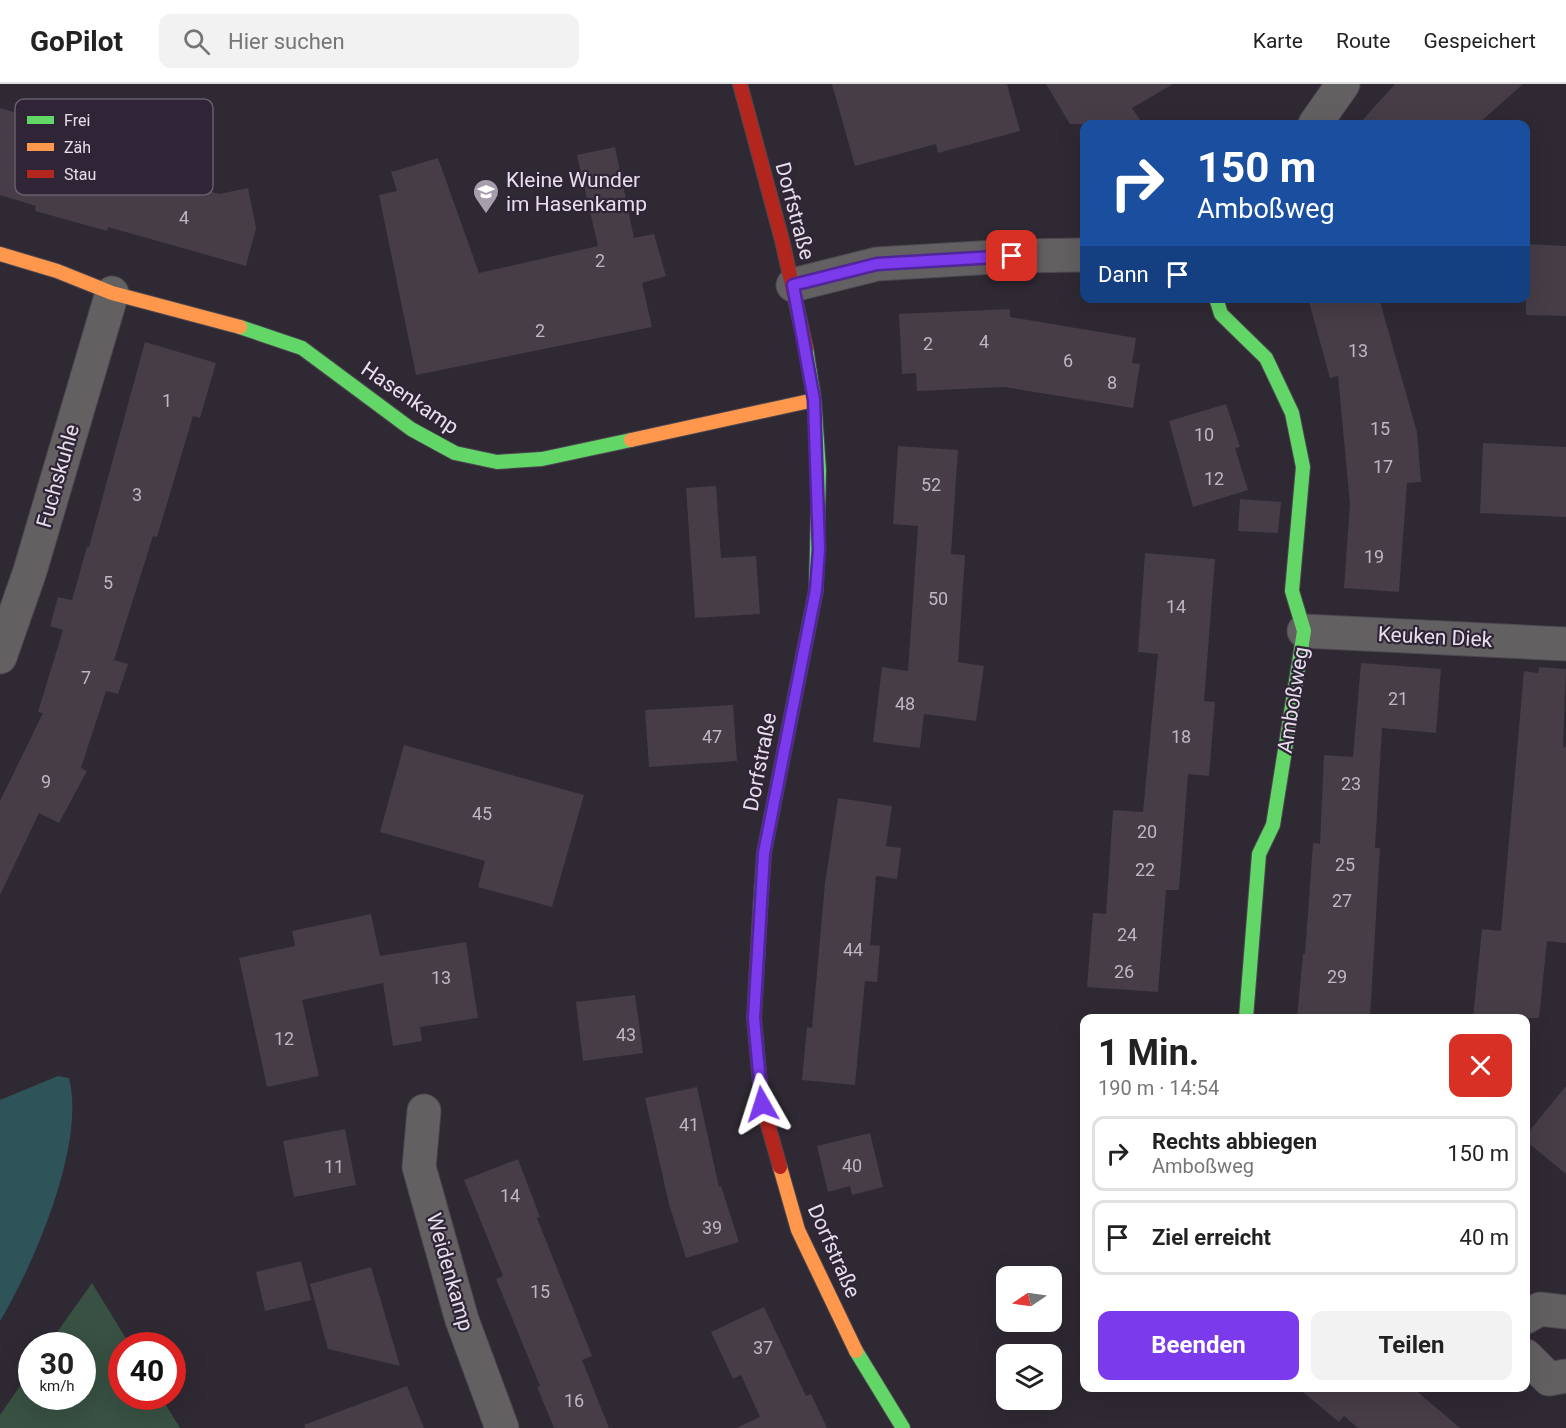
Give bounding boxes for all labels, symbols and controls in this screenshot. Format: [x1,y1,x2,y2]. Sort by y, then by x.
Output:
search box [159,14,579,68]
text: GoPilot [30,25,123,58]
icon: search [180,25,213,58]
text: Hier suchen [228,29,345,54]
text: Karte [1253,29,1303,53]
text: Route [1336,29,1390,53]
text: Gespeichert [1423,29,1536,53]
legend [15,99,213,195]
text: Frei [64,111,90,130]
text: Zäh [64,138,91,157]
text: 150 m [1197,143,1316,192]
icon: right [1098,144,1176,222]
street label: Dorfstraße [770,160,820,262]
text: Stau [64,165,96,184]
place label: Kleine Wunder im Hasenkamp [506,168,647,216]
school or university icon: Kleine Wunder im Hasenkamp [471,177,501,215]
text: Amboßweg [1197,193,1335,225]
house number: 4 [179,207,189,228]
pin [986,230,1037,281]
icon: arrive [995,239,1028,272]
house number: 2 [595,250,605,271]
icon: arrive [1161,258,1194,291]
text: Dann [1098,262,1149,287]
house number: 2 [535,320,545,341]
house number: 4 [979,331,989,352]
house number: 2 [923,333,933,354]
house number: 13 [1348,340,1368,361]
house number: 6 [1063,350,1073,371]
street label: Hasenkamp [357,357,463,439]
house number: 8 [1107,372,1117,393]
house number: 1 [162,390,172,411]
house number: 15 [1370,418,1390,439]
street label: Fuchskuhle [32,422,84,530]
house number: 10 [1194,424,1214,445]
house number: 17 [1373,456,1393,477]
house number: 12 [1204,468,1224,489]
house number: 52 [921,474,941,495]
house number: 3 [132,484,142,505]
house number: 19 [1364,546,1384,567]
house number: 5 [103,572,113,593]
house number: 50 [928,588,948,609]
house number: 14 [1166,596,1186,617]
street label: Keuken Diek [1377,622,1493,652]
street label: Amboßweg [1273,645,1313,755]
house number: 7 [81,667,91,688]
house number: 21 [1388,688,1408,709]
house number: 48 [895,693,915,714]
street label: Dorfstraße [739,711,781,813]
house number: 47 [702,726,722,747]
house number: 18 [1171,726,1191,747]
house number: 9 [41,771,51,792]
house number: 23 [1341,773,1361,794]
house number: 45 [472,803,492,824]
house number: 20 [1137,821,1157,842]
house number: 25 [1335,854,1355,875]
house number: 22 [1135,859,1155,880]
house number: 27 [1332,890,1352,911]
house number: 24 [1117,924,1137,945]
house number: 44 [843,939,863,960]
house number: 26 [1114,961,1134,982]
house number: 29 [1327,966,1347,987]
house number: 13 [431,967,451,988]
house number: 43 [616,1024,636,1045]
house number: 12 [274,1028,294,1049]
text: 1 Min. [1098,1032,1199,1074]
button: close [1449,1034,1512,1097]
position arrow [730,1072,794,1136]
text: 190 m · 14:54 [1098,1076,1219,1100]
house number: 41 [679,1114,699,1135]
text: Rechts abbiegen [1152,1129,1317,1154]
icon: right [1101,1137,1134,1170]
text: 150 m [1447,1141,1509,1166]
text: Amboßweg [1152,1154,1254,1178]
house number: 40 [842,1155,862,1176]
house number: 11 [324,1156,344,1177]
house number: 14 [500,1185,520,1206]
street label: Dorfstraße [803,1201,865,1301]
street label: Weidenkamp [422,1210,478,1334]
house number: 39 [702,1217,722,1238]
icon: arrive [1101,1221,1134,1254]
text: Ziel erreicht [1152,1225,1271,1250]
text: 40 m [1460,1225,1509,1250]
north arrow [996,1266,1062,1332]
map controls [996,1266,1062,1410]
house number: 15 [530,1281,550,1302]
button: Beenden [1098,1311,1299,1380]
button: Teilen [1311,1311,1512,1380]
speed limit sign: 40 [108,1332,186,1410]
house number: 37 [753,1337,773,1358]
button: layers [996,1344,1062,1410]
text: 30 [40,1346,74,1381]
text: km/h [39,1377,75,1395]
house number: 16 [564,1390,584,1411]

